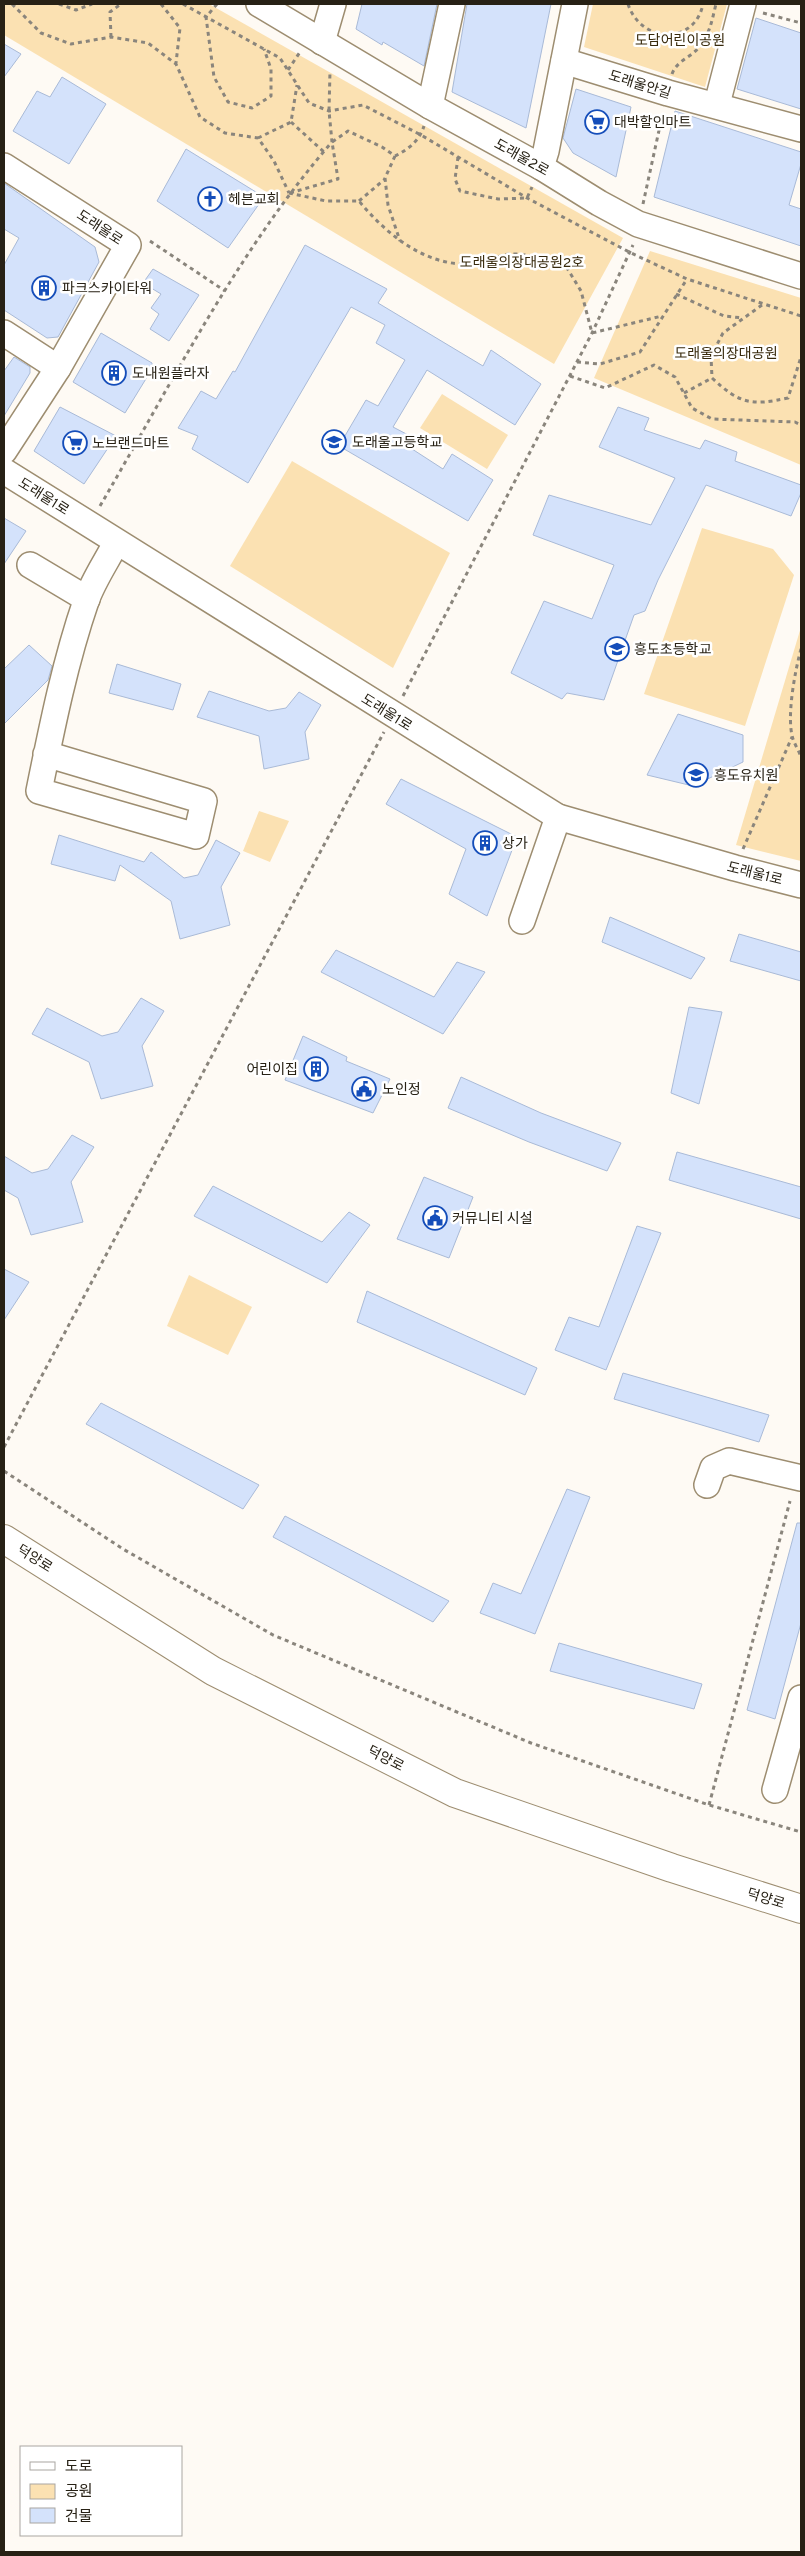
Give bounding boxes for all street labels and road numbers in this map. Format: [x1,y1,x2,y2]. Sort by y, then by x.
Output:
street label: 도래울안길 [606,68,673,103]
street label: 도래울2로 [491,136,552,180]
street label: 도래울로 [73,207,126,249]
street label: 도래울1로 [15,475,72,520]
street label: 도래울1로 [358,691,415,736]
street label: 도래울1로 [725,859,784,890]
street label: 덕양로 [13,1542,55,1577]
street label: 덕양로 [364,1743,406,1776]
street label: 덕양로 [745,1886,787,1913]

